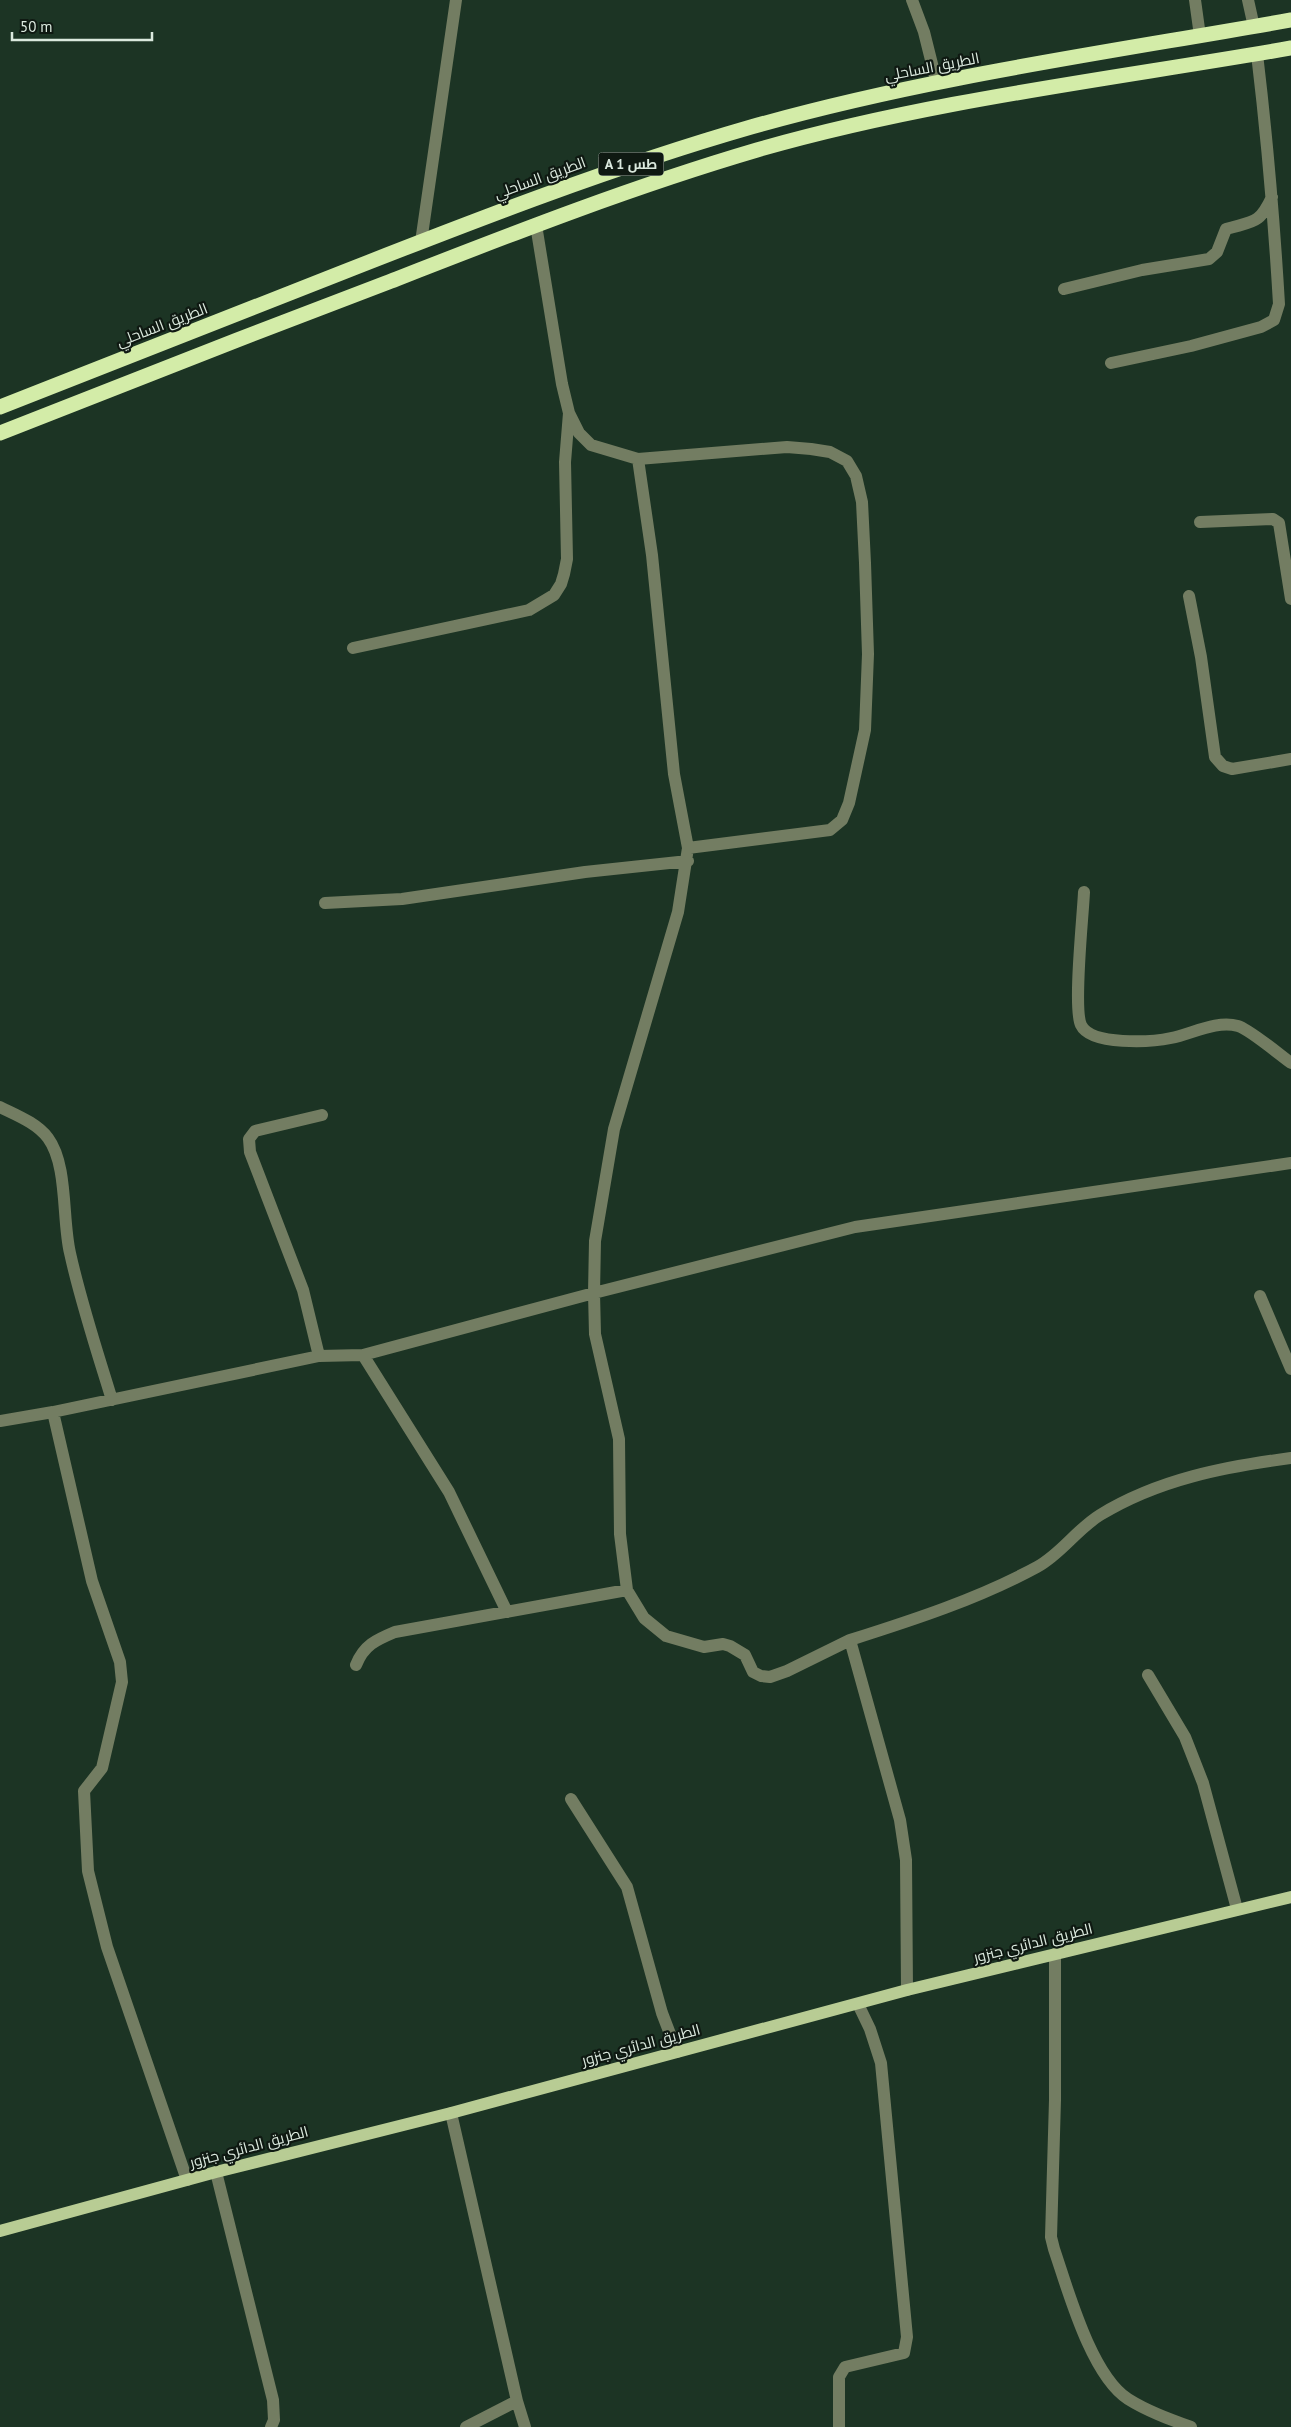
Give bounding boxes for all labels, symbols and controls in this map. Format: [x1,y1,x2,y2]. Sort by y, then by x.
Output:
scale bar [12,10,152,42]
text: 50 m [20,17,53,36]
street label: الطريق الساحلي [883,48,981,88]
street label: الطريق الساحلي [491,152,589,206]
road number: A 1 طس [598,152,664,175]
street label: الطريق الساحلي [114,298,211,353]
street label: الطريق الدائري جنزور [970,1919,1095,1970]
street label: الطريق الدائري جنزور [578,2020,703,2073]
street label: الطريق الدائري جنزور [186,2122,311,2175]

